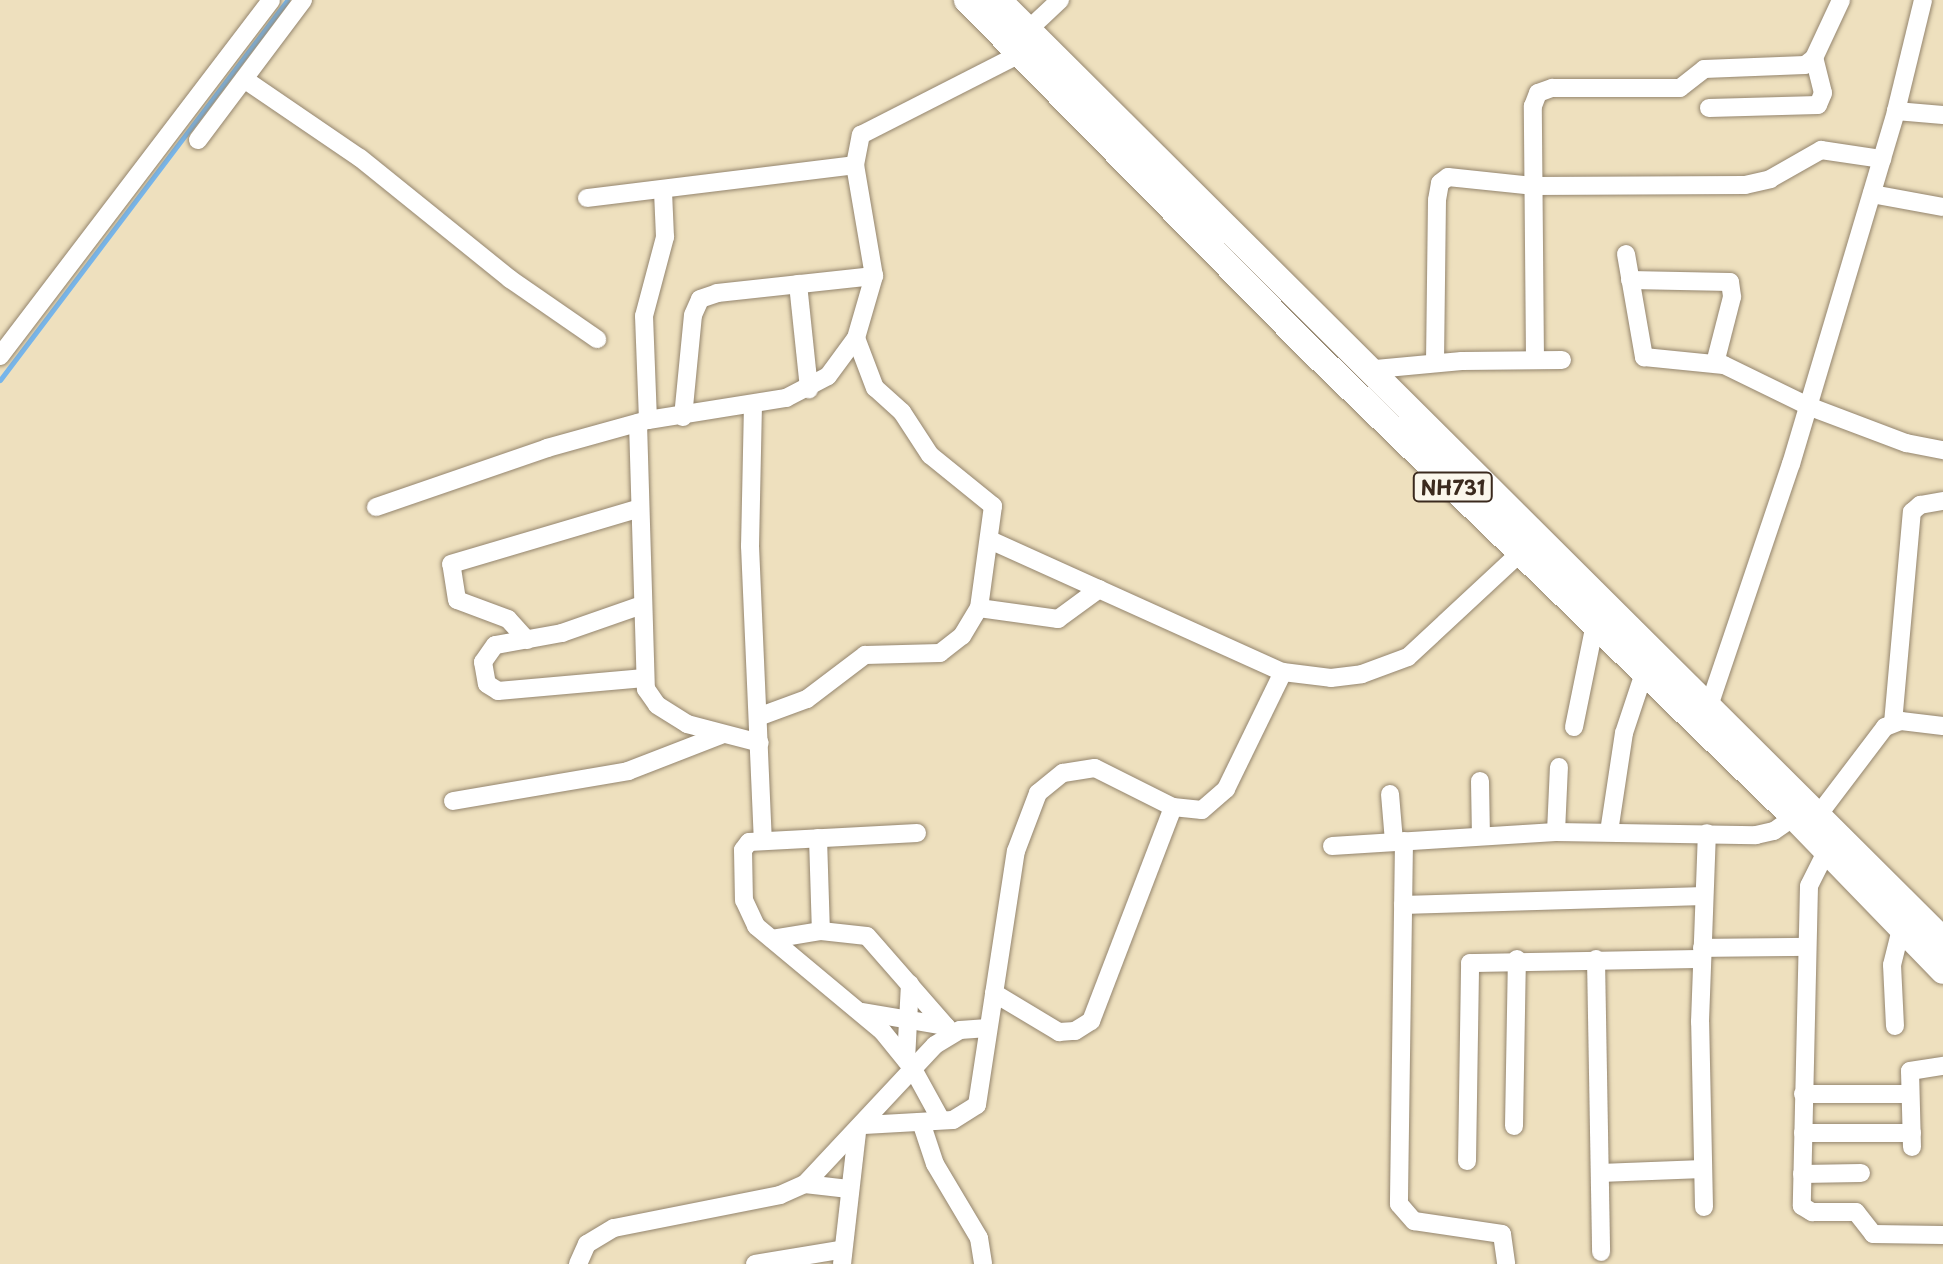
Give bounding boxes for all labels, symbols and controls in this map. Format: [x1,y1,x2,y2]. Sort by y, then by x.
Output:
road number: NH731 [1411,471,1495,503]

